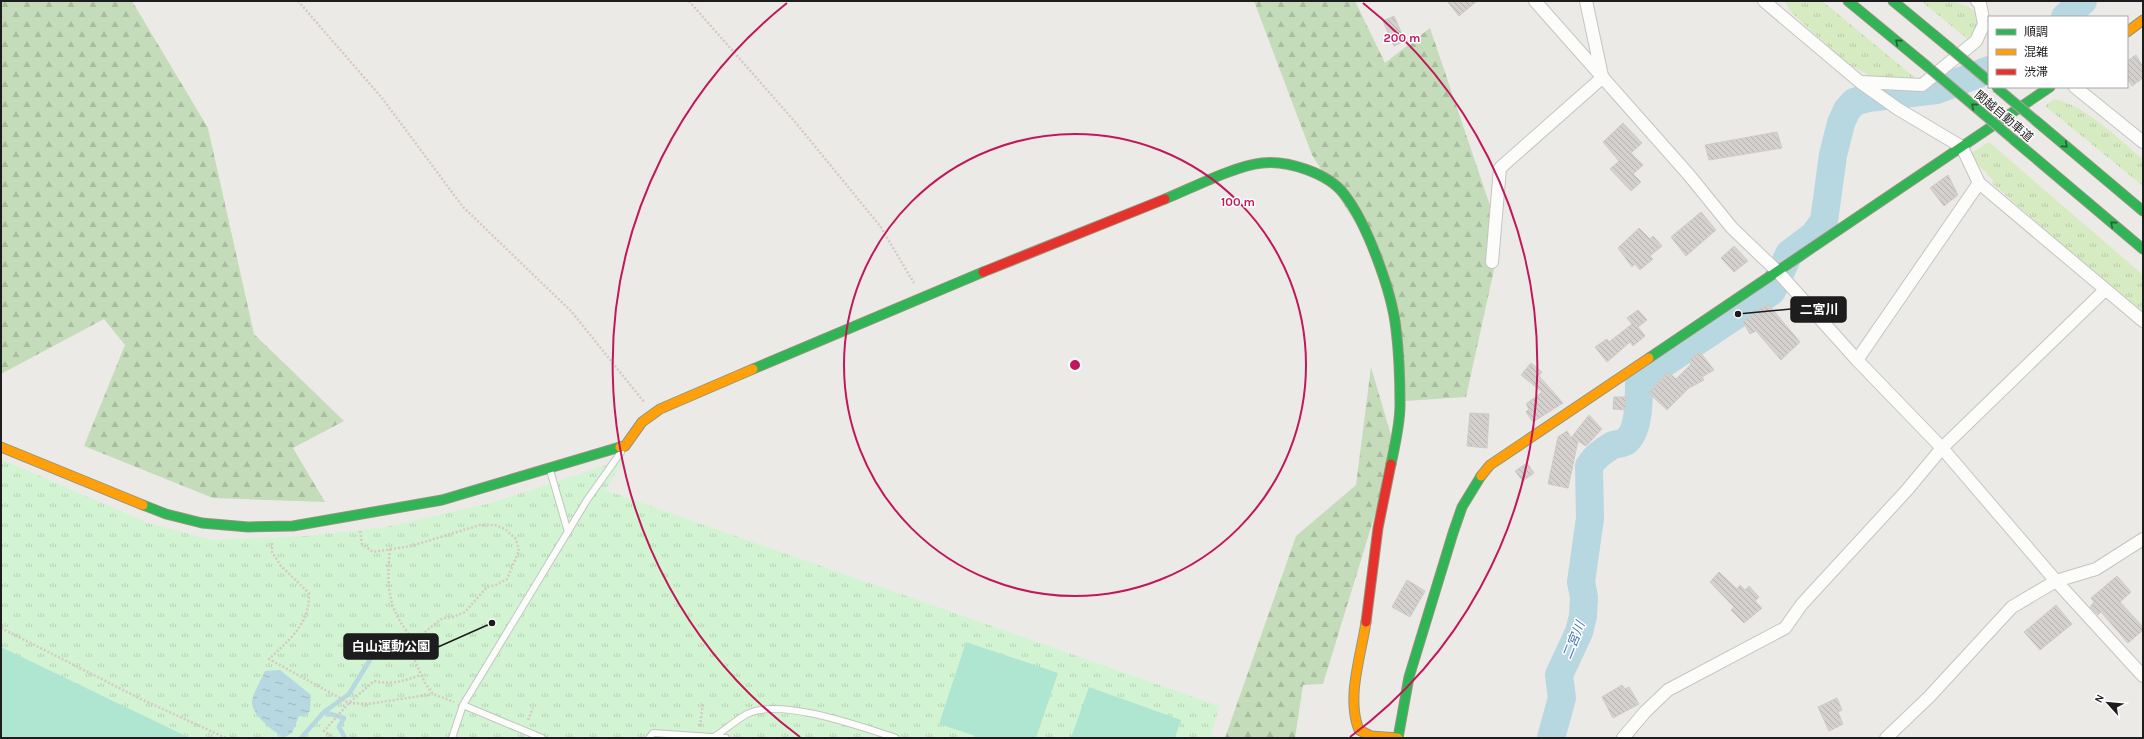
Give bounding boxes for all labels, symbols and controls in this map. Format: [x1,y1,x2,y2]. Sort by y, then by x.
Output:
legend [1988,16,2128,88]
text: 順調 [2024,25,2048,39]
text: 200 m [1384,31,1420,45]
one-way arrow [1895,40,1902,47]
text: 混雑 [2024,45,2048,59]
text: 渋滞 [2024,65,2048,79]
street label: 関越自動車道 [1972,87,2036,145]
one-way arrow [1971,104,1979,111]
one-way arrow [2060,140,2068,147]
text: 100 m [1221,195,1255,209]
one-way arrow [2111,222,2118,229]
callout: 二宮川 [1791,297,1846,322]
text: 二宮川 [1799,302,1839,317]
centre of rings [1068,358,1082,372]
water label: 二宮川 [1559,617,1588,661]
callout: 白山運動公園 [344,634,438,659]
text: 白山運動公園 [352,639,430,654]
north arrow [2088,683,2128,723]
text: N [2092,692,2107,705]

